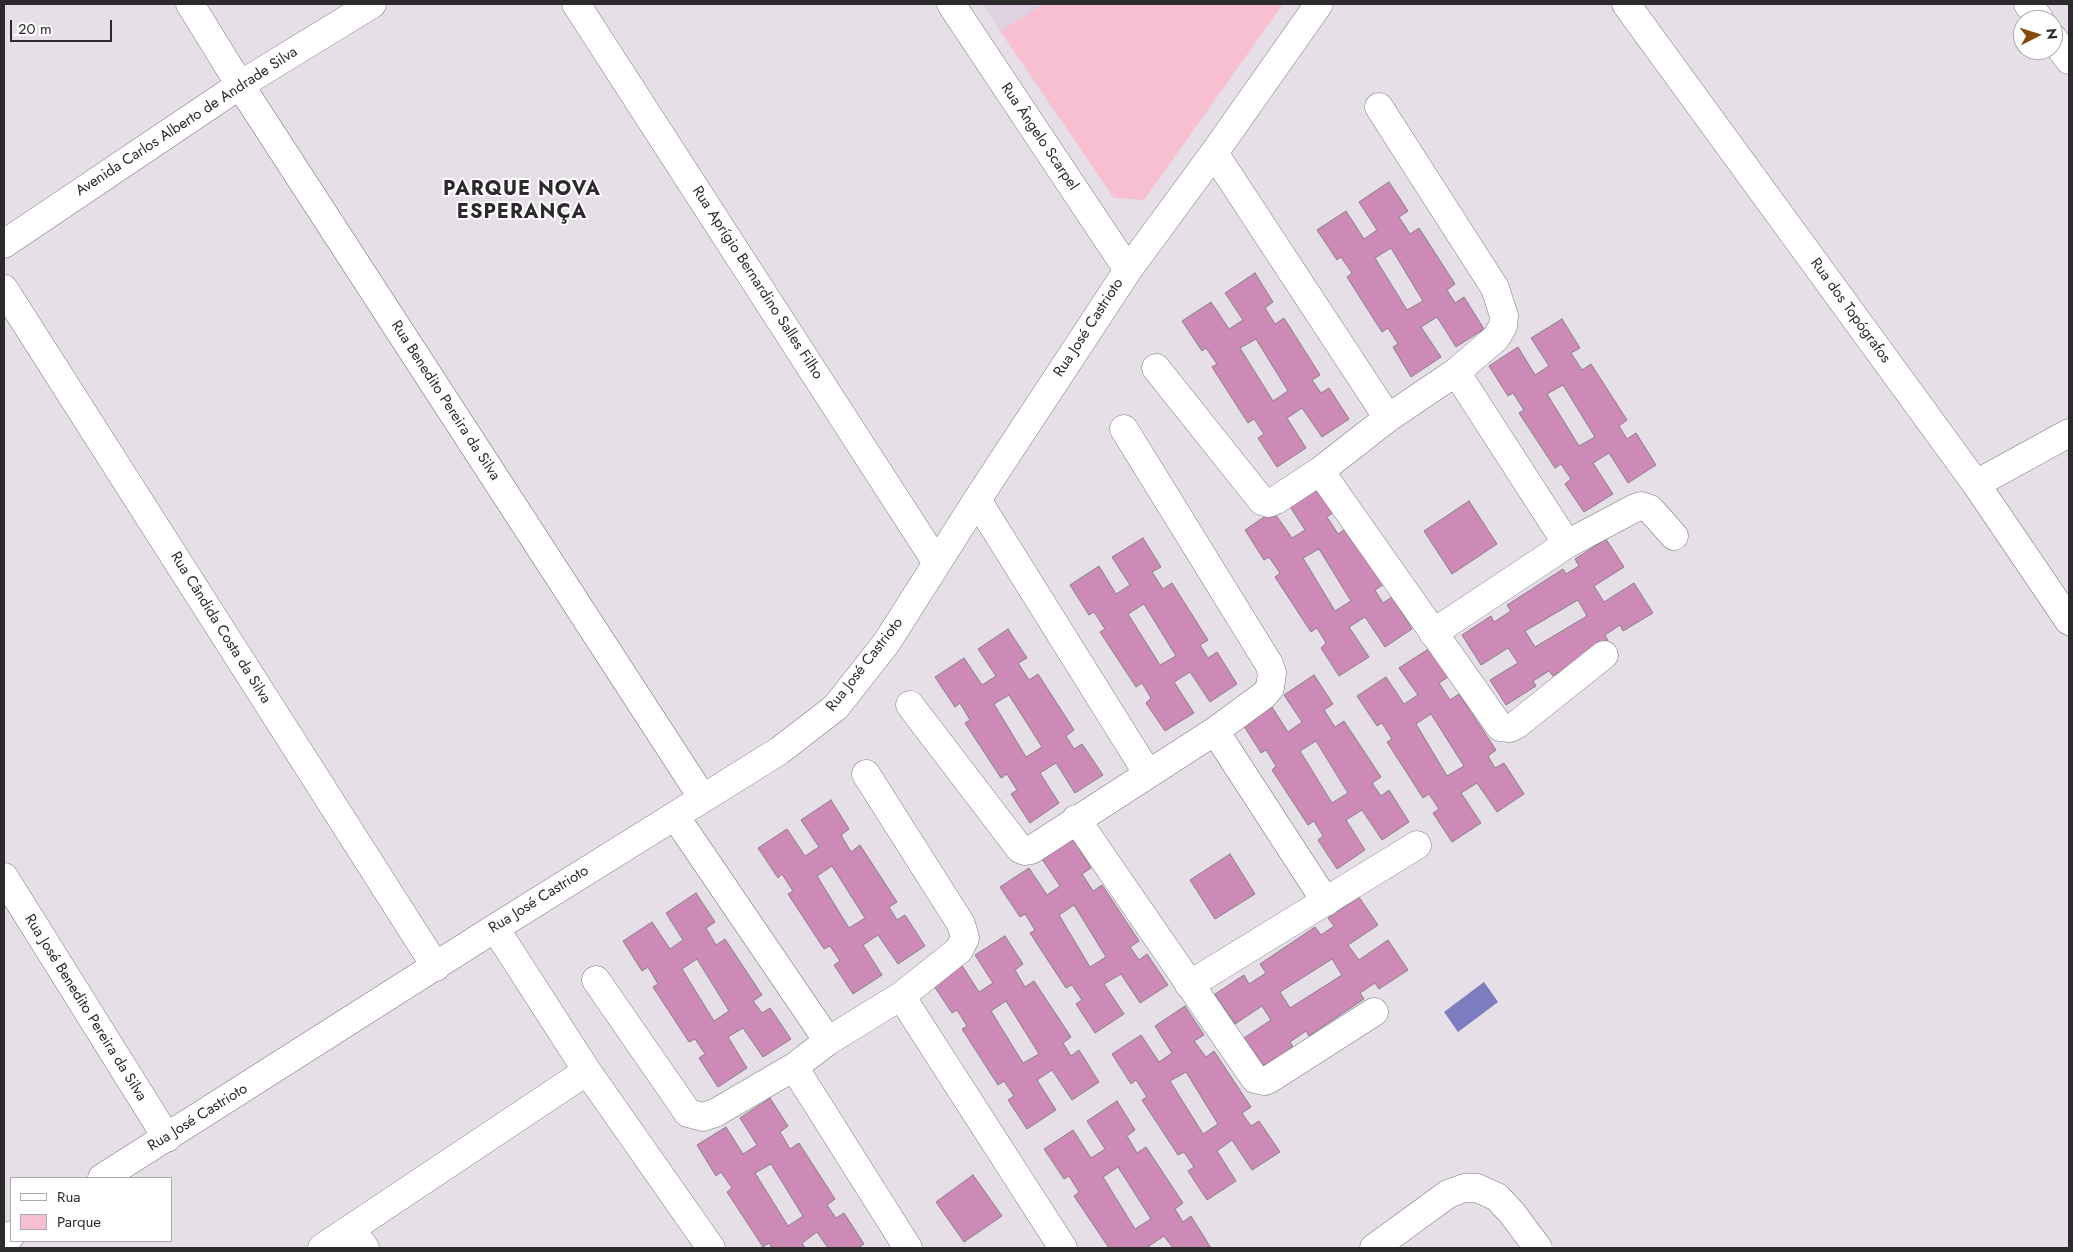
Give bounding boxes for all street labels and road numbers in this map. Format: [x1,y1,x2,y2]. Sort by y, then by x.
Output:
street label: Avenida Carlos Alberto de Andrade Silva [73,43,301,201]
street label: Rua Ângelo Scarpel [996,80,1082,194]
street label: Rua Aprígio Bernardino Salles Filho [688,183,826,383]
street label: Rua dos Topógrafos [1806,255,1894,367]
street label: Rua José Castrioto [1050,275,1128,381]
street label: Rua Benedito Pereira da Silva [387,318,503,484]
street label: Rua Cândida Costa da Silva [166,549,274,707]
street label: Rua José Castrioto [823,614,907,716]
street label: Rua José Castrioto [486,862,592,938]
street label: Rua José Benedito Pereira da Silva [20,911,150,1105]
street label: Rua José Castrioto [145,1080,251,1156]

